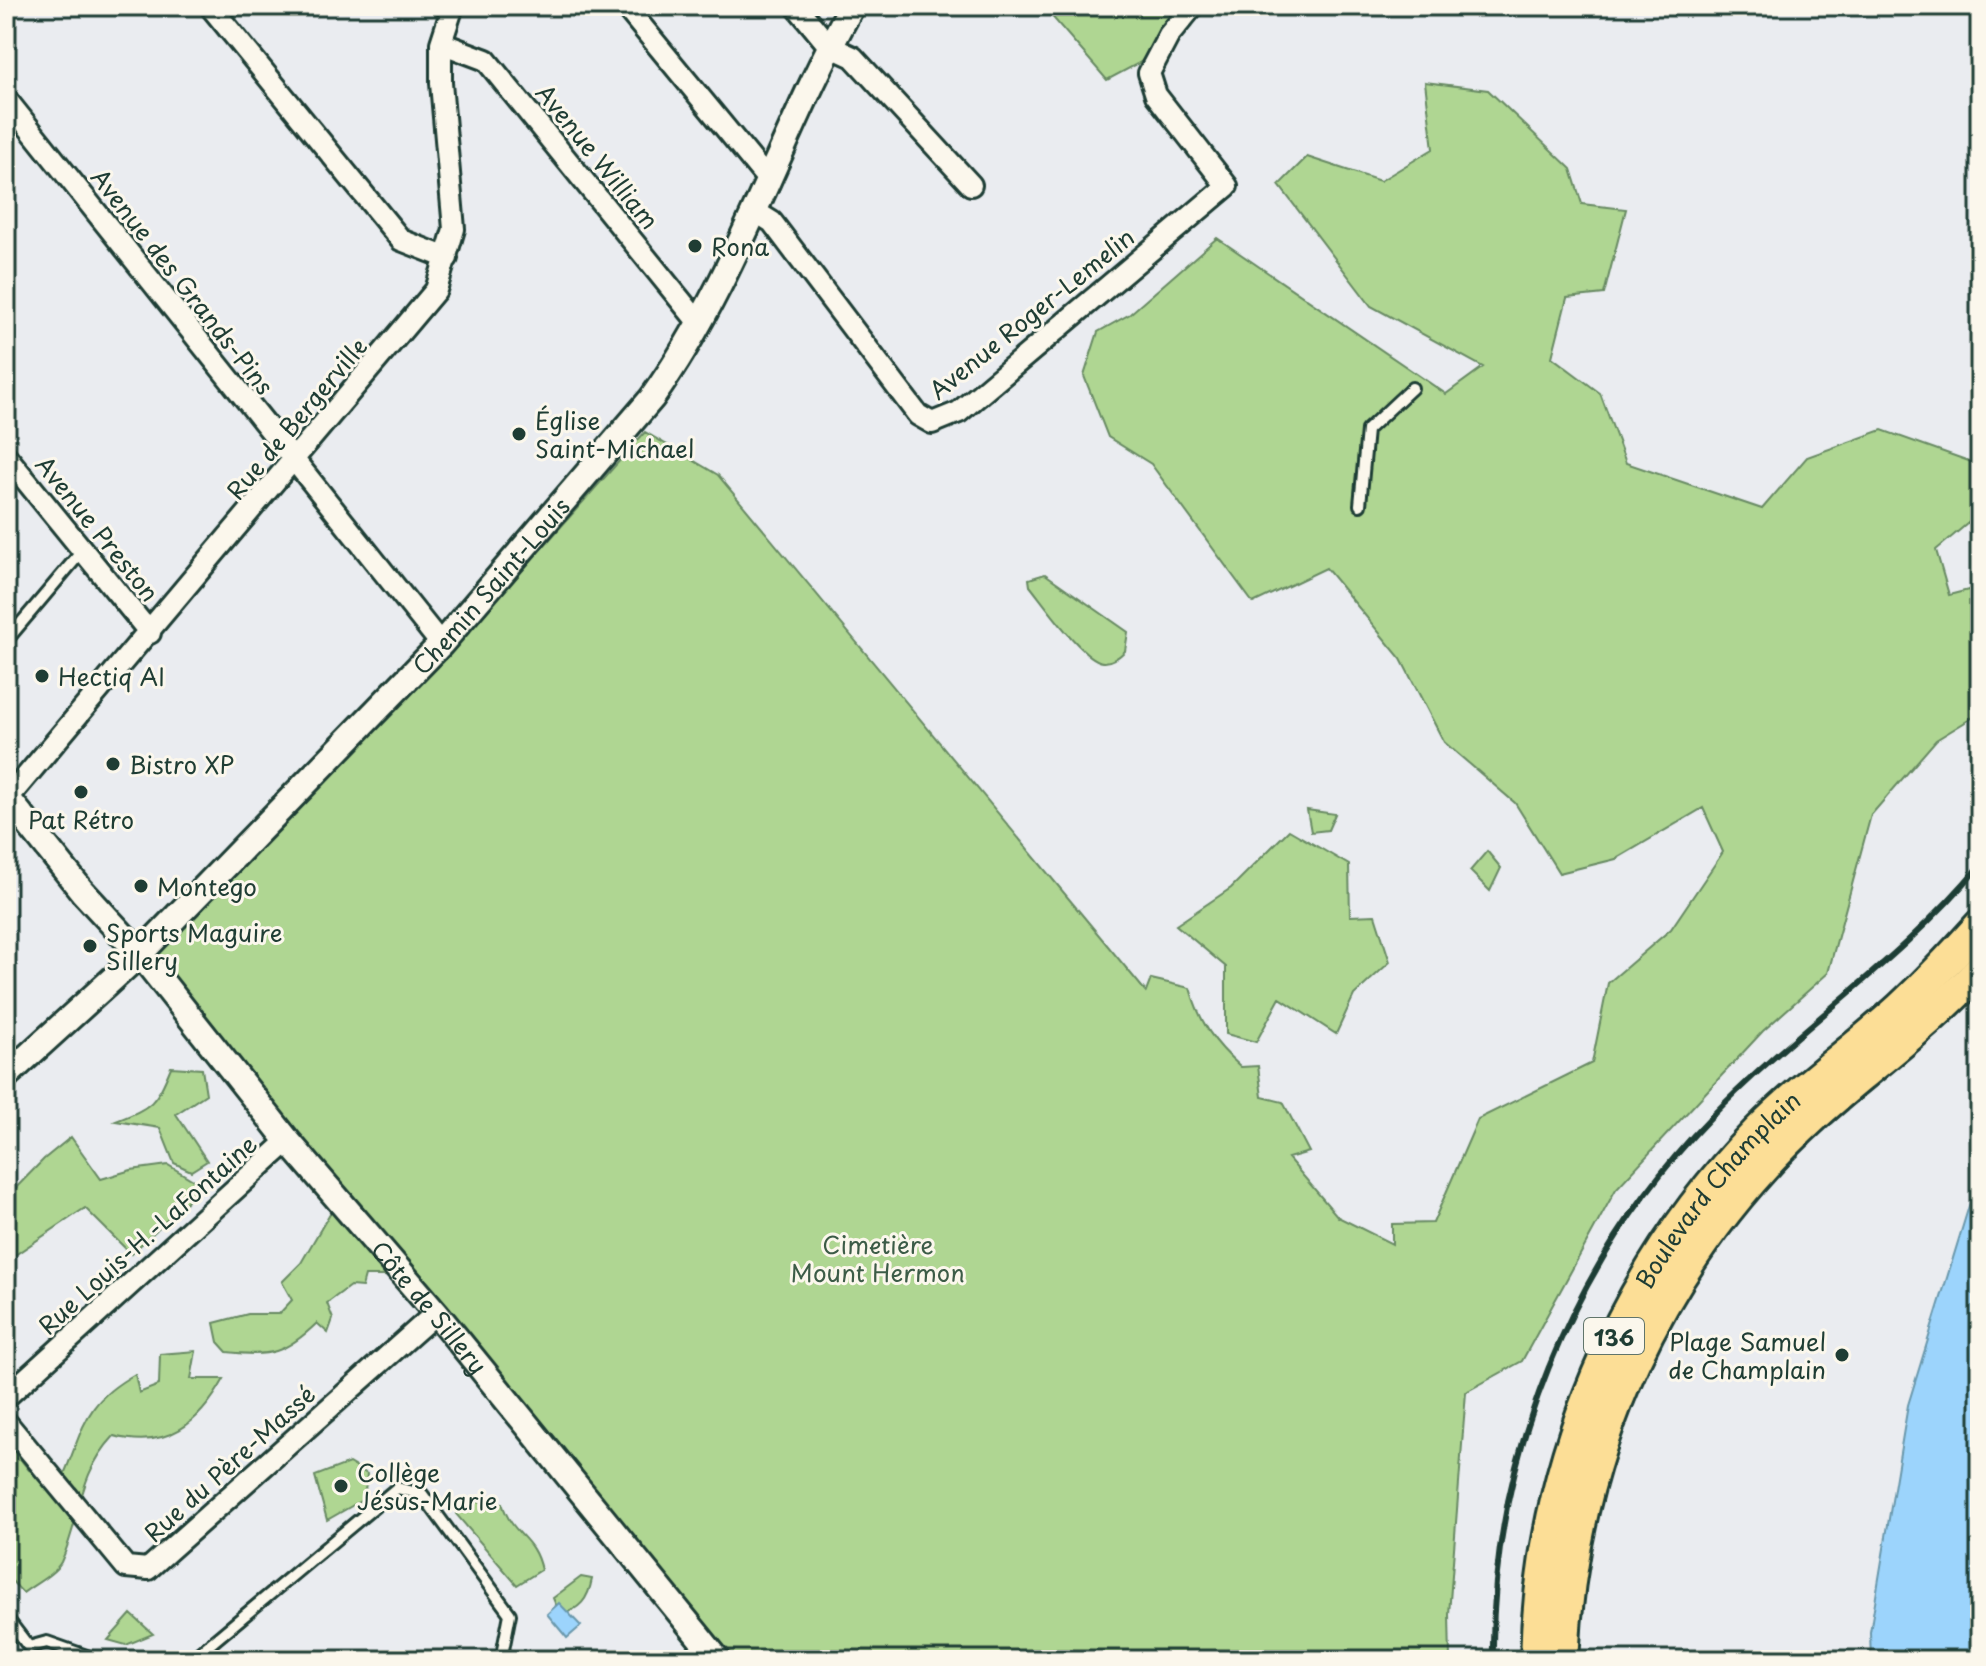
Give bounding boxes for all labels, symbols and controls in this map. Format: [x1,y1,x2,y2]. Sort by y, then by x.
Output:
street label: Avenue William [528,76,668,236]
street label: Avenue des Grands-Pins [83,160,283,402]
street label: Avenue Roger-Lemelin [921,219,1141,407]
place label: Rona [711,228,769,264]
marker: Rona [686,237,704,255]
street label: Rue de Bergerville [217,329,375,507]
place label: Église Saint-Michael [535,402,694,466]
marker: Église Saint-Michael [510,425,528,443]
street label: Avenue Preston [28,447,168,609]
street label: Chemin Saint-Louis [403,489,578,682]
place label: Hectiq AI [58,658,165,694]
marker: Hectiq AI [33,667,51,685]
place label: Bistro XP [129,746,234,782]
marker: Bistro XP [104,755,122,773]
marker: Pat Rétro [72,783,90,801]
place label: Pat Rétro [28,801,134,837]
place label: Montego [157,868,257,904]
marker: Montego [132,877,150,895]
place label: Sports Maguire Sillery [106,914,282,978]
marker: Sports Maguire Sillery [81,937,99,955]
street label: Boulevard Champlain [1626,1082,1808,1295]
street label: Rue Louis-H.-LaFontaine [30,1126,264,1342]
park label: Cimetière Mount Hermon [791,1226,965,1290]
street label: Côte de Sillery [363,1232,496,1381]
road number: 136 [1584,1318,1644,1354]
place label: Plage Samuel de Champlain [1668,1323,1826,1387]
marker: Plage Samuel de Champlain [1833,1346,1851,1364]
street label: Rue du Père-Massé [135,1376,323,1550]
place label: Collège Jésus-Marie [357,1454,498,1518]
marker: Collège Jésus-Marie [332,1477,350,1495]

